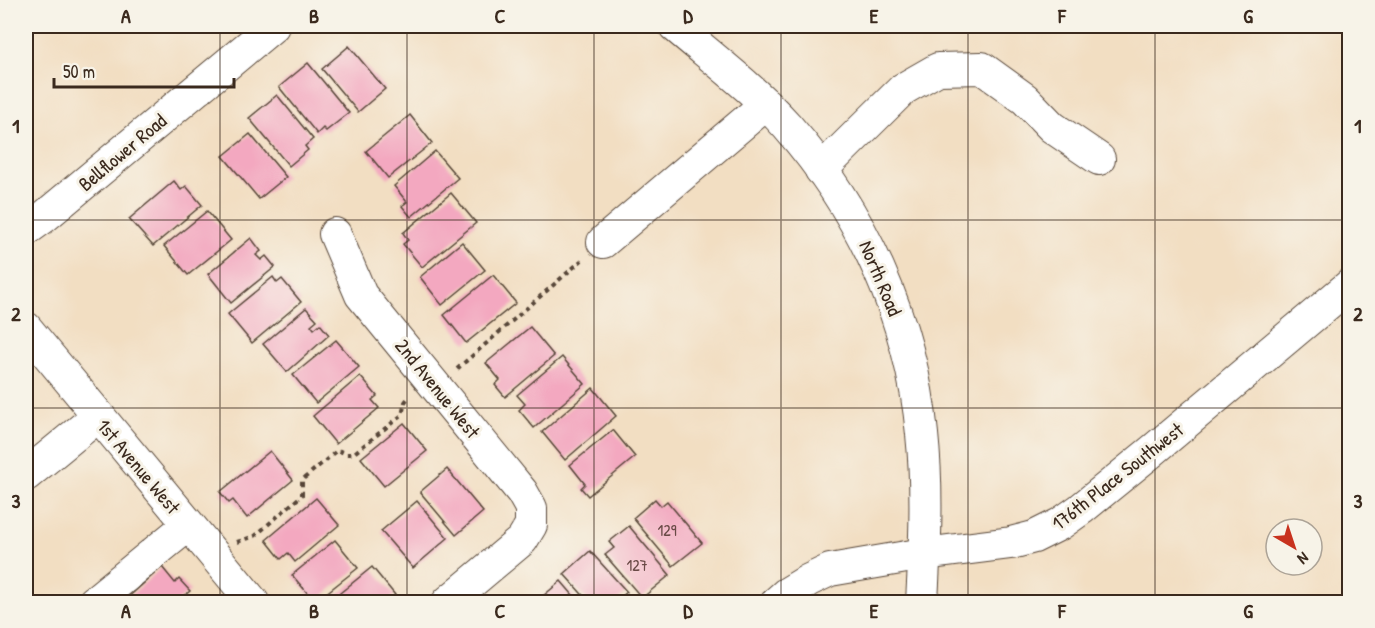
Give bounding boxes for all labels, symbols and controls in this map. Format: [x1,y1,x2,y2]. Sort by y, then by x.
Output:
text: A [121,2,131,29]
text: B [309,2,319,29]
text: C [495,2,506,29]
text: D [683,2,693,29]
text: E [870,2,879,29]
text: F [1057,2,1067,29]
text: G [1243,2,1253,29]
scale bar [54,51,234,89]
text: 50 m [63,59,95,84]
street label: Bellflower Road [72,107,172,197]
text: 1 [12,112,20,139]
text: 1 [1354,112,1362,139]
street label: North Road [853,236,909,320]
text: 2 [11,300,21,327]
text: 2 [1353,300,1363,327]
street label: 2nd Avenue West [389,332,487,444]
street label: 1st Avenue West [91,413,188,520]
street label: 176th Place Southwest [1045,415,1189,536]
text: 3 [12,487,21,514]
text: 3 [1354,487,1363,514]
north arrow [1264,517,1324,577]
house number: 129 [657,519,677,541]
text: N [1293,547,1314,570]
house number: 127 [626,554,648,576]
text: A [121,597,131,624]
text: B [309,597,319,624]
text: C [495,597,506,624]
text: D [683,597,693,624]
text: E [870,597,879,624]
text: F [1057,597,1067,624]
text: G [1243,597,1253,624]

